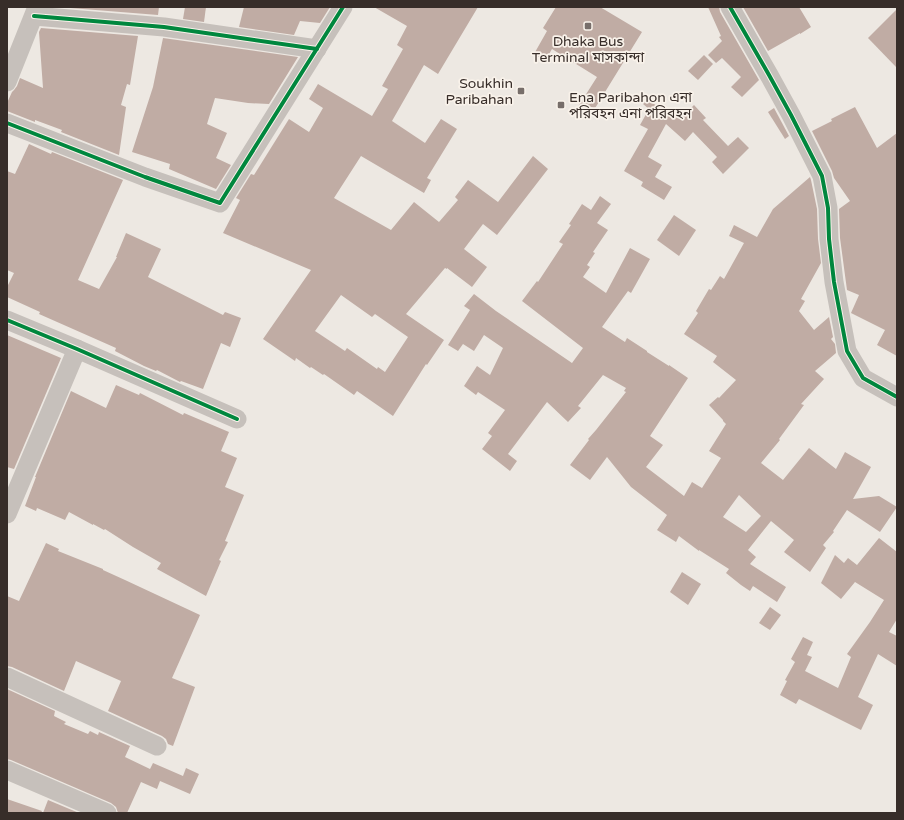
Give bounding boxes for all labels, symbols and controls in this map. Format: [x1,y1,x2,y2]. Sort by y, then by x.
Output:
marker: Dhaka Bus Terminal মাসকান্দা [583,21,593,31]
place label: Dhaka Bus Terminal মাসকান্দা [532,33,645,66]
place label: Soukhin Paribahan [446,75,513,108]
marker: Soukhin Paribahan [516,86,526,96]
place label: Ena Paribahon এনা পরিবহন এনা পরিবহন [569,89,692,122]
marker: Ena Paribahon এনা পরিবহন এনা পরিবহন [556,100,566,110]

